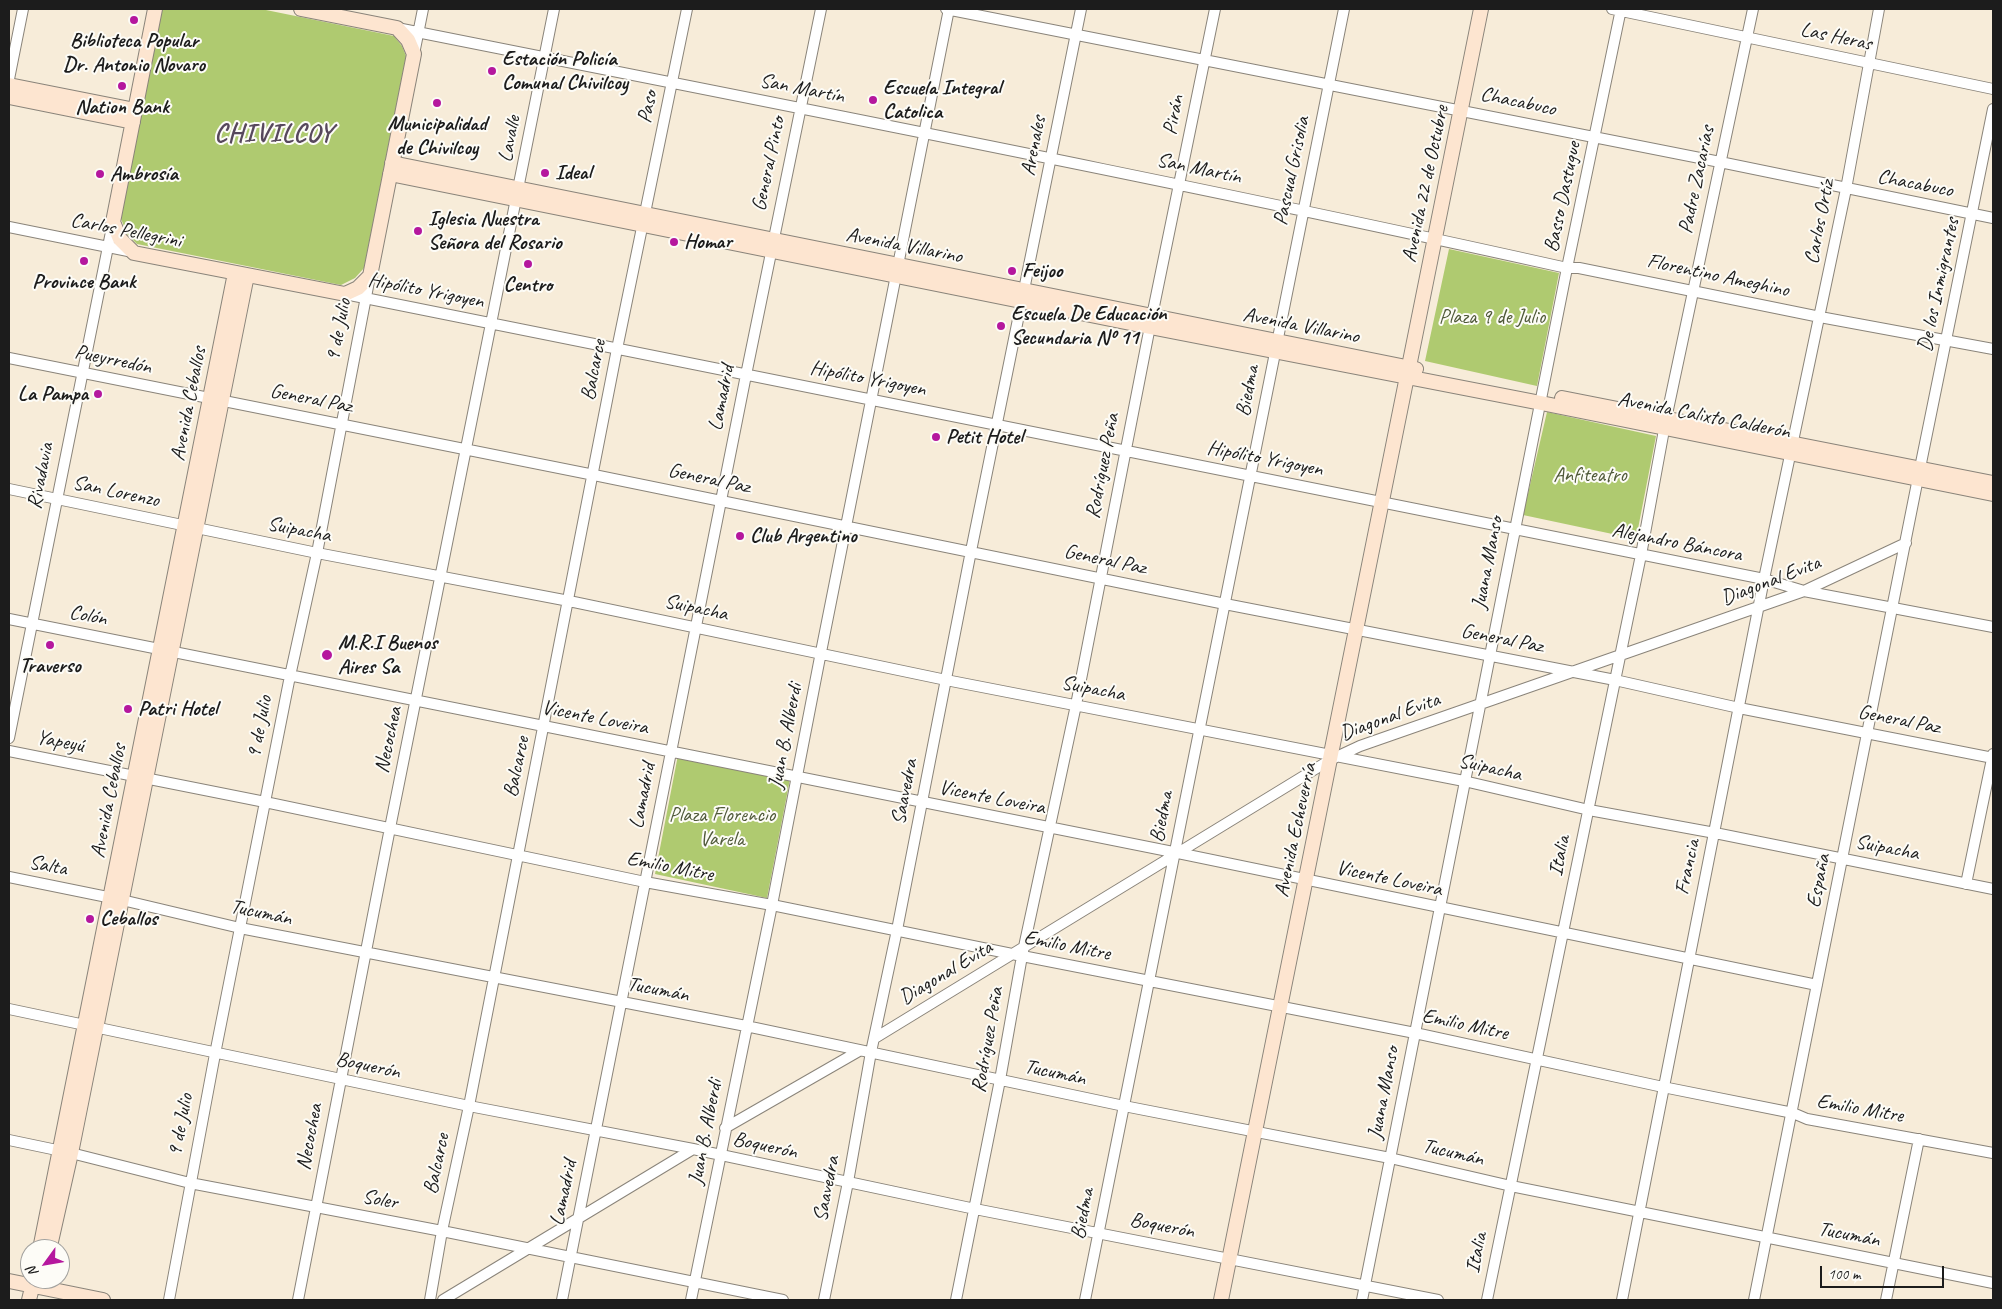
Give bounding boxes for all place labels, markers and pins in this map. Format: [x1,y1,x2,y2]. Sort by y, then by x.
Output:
marker: Biblioteca Popular Dr. Antonio Novaro [128,14,140,26]
place label: Biblioteca Popular Dr. Antonio Novaro [63,28,205,78]
place label: Estación Policía Comunal Chivilcoy [502,46,628,96]
marker: Estación Policía Comunal Chivilcoy [486,65,498,77]
place label: Escuela Integral Catolica [883,75,1001,125]
marker: Nation Bank [116,80,128,92]
place label: Nation Bank [75,94,169,120]
marker: Escuela Integral Catolica [867,94,879,106]
marker: Municipalidad de Chivilcoy [431,97,443,109]
place label: Municipalidad de Chivilcoy [387,111,487,161]
place label: Ideal [555,160,591,186]
place label: Ambrosía [110,161,178,187]
marker: Ideal [539,167,551,179]
marker: Ambrosía [94,168,106,180]
place label: Iglesia Nuestra Señora del Rosario [428,206,562,256]
marker: Iglesia Nuestra Señora del Rosario [412,225,424,237]
place label: Homar [684,229,732,255]
marker: Homar [668,236,680,248]
marker: Province Bank [78,255,90,267]
marker: Centro [522,258,534,270]
place label: Feijoo [1022,258,1062,284]
marker: Feijoo [1006,265,1018,277]
place label: Province Bank [32,269,136,295]
place label: Centro [504,272,552,298]
place label: Escuela De Educación Secundaria Nº 11 [1011,301,1167,351]
marker: Escuela De Educación Secundaria Nº 11 [995,320,1007,332]
place label: La Pampa [18,381,88,407]
marker: La Pampa [92,388,104,400]
place label: Petit Hotel [946,424,1023,450]
marker: Petit Hotel [930,431,942,443]
place label: Club Argentino [750,523,857,549]
marker: Club Argentino [734,530,746,542]
place label: M.R.I Buenos Aires Sa [338,630,437,680]
marker: Traverso [44,639,56,651]
marker: M.R.I Buenos Aires Sa [320,648,334,662]
place label: Traverso [19,653,81,679]
place label: Patri Hotel [138,696,217,722]
marker: Patri Hotel [122,703,134,715]
place label: Ceballos [100,906,157,932]
marker: Ceballos [84,913,96,925]

